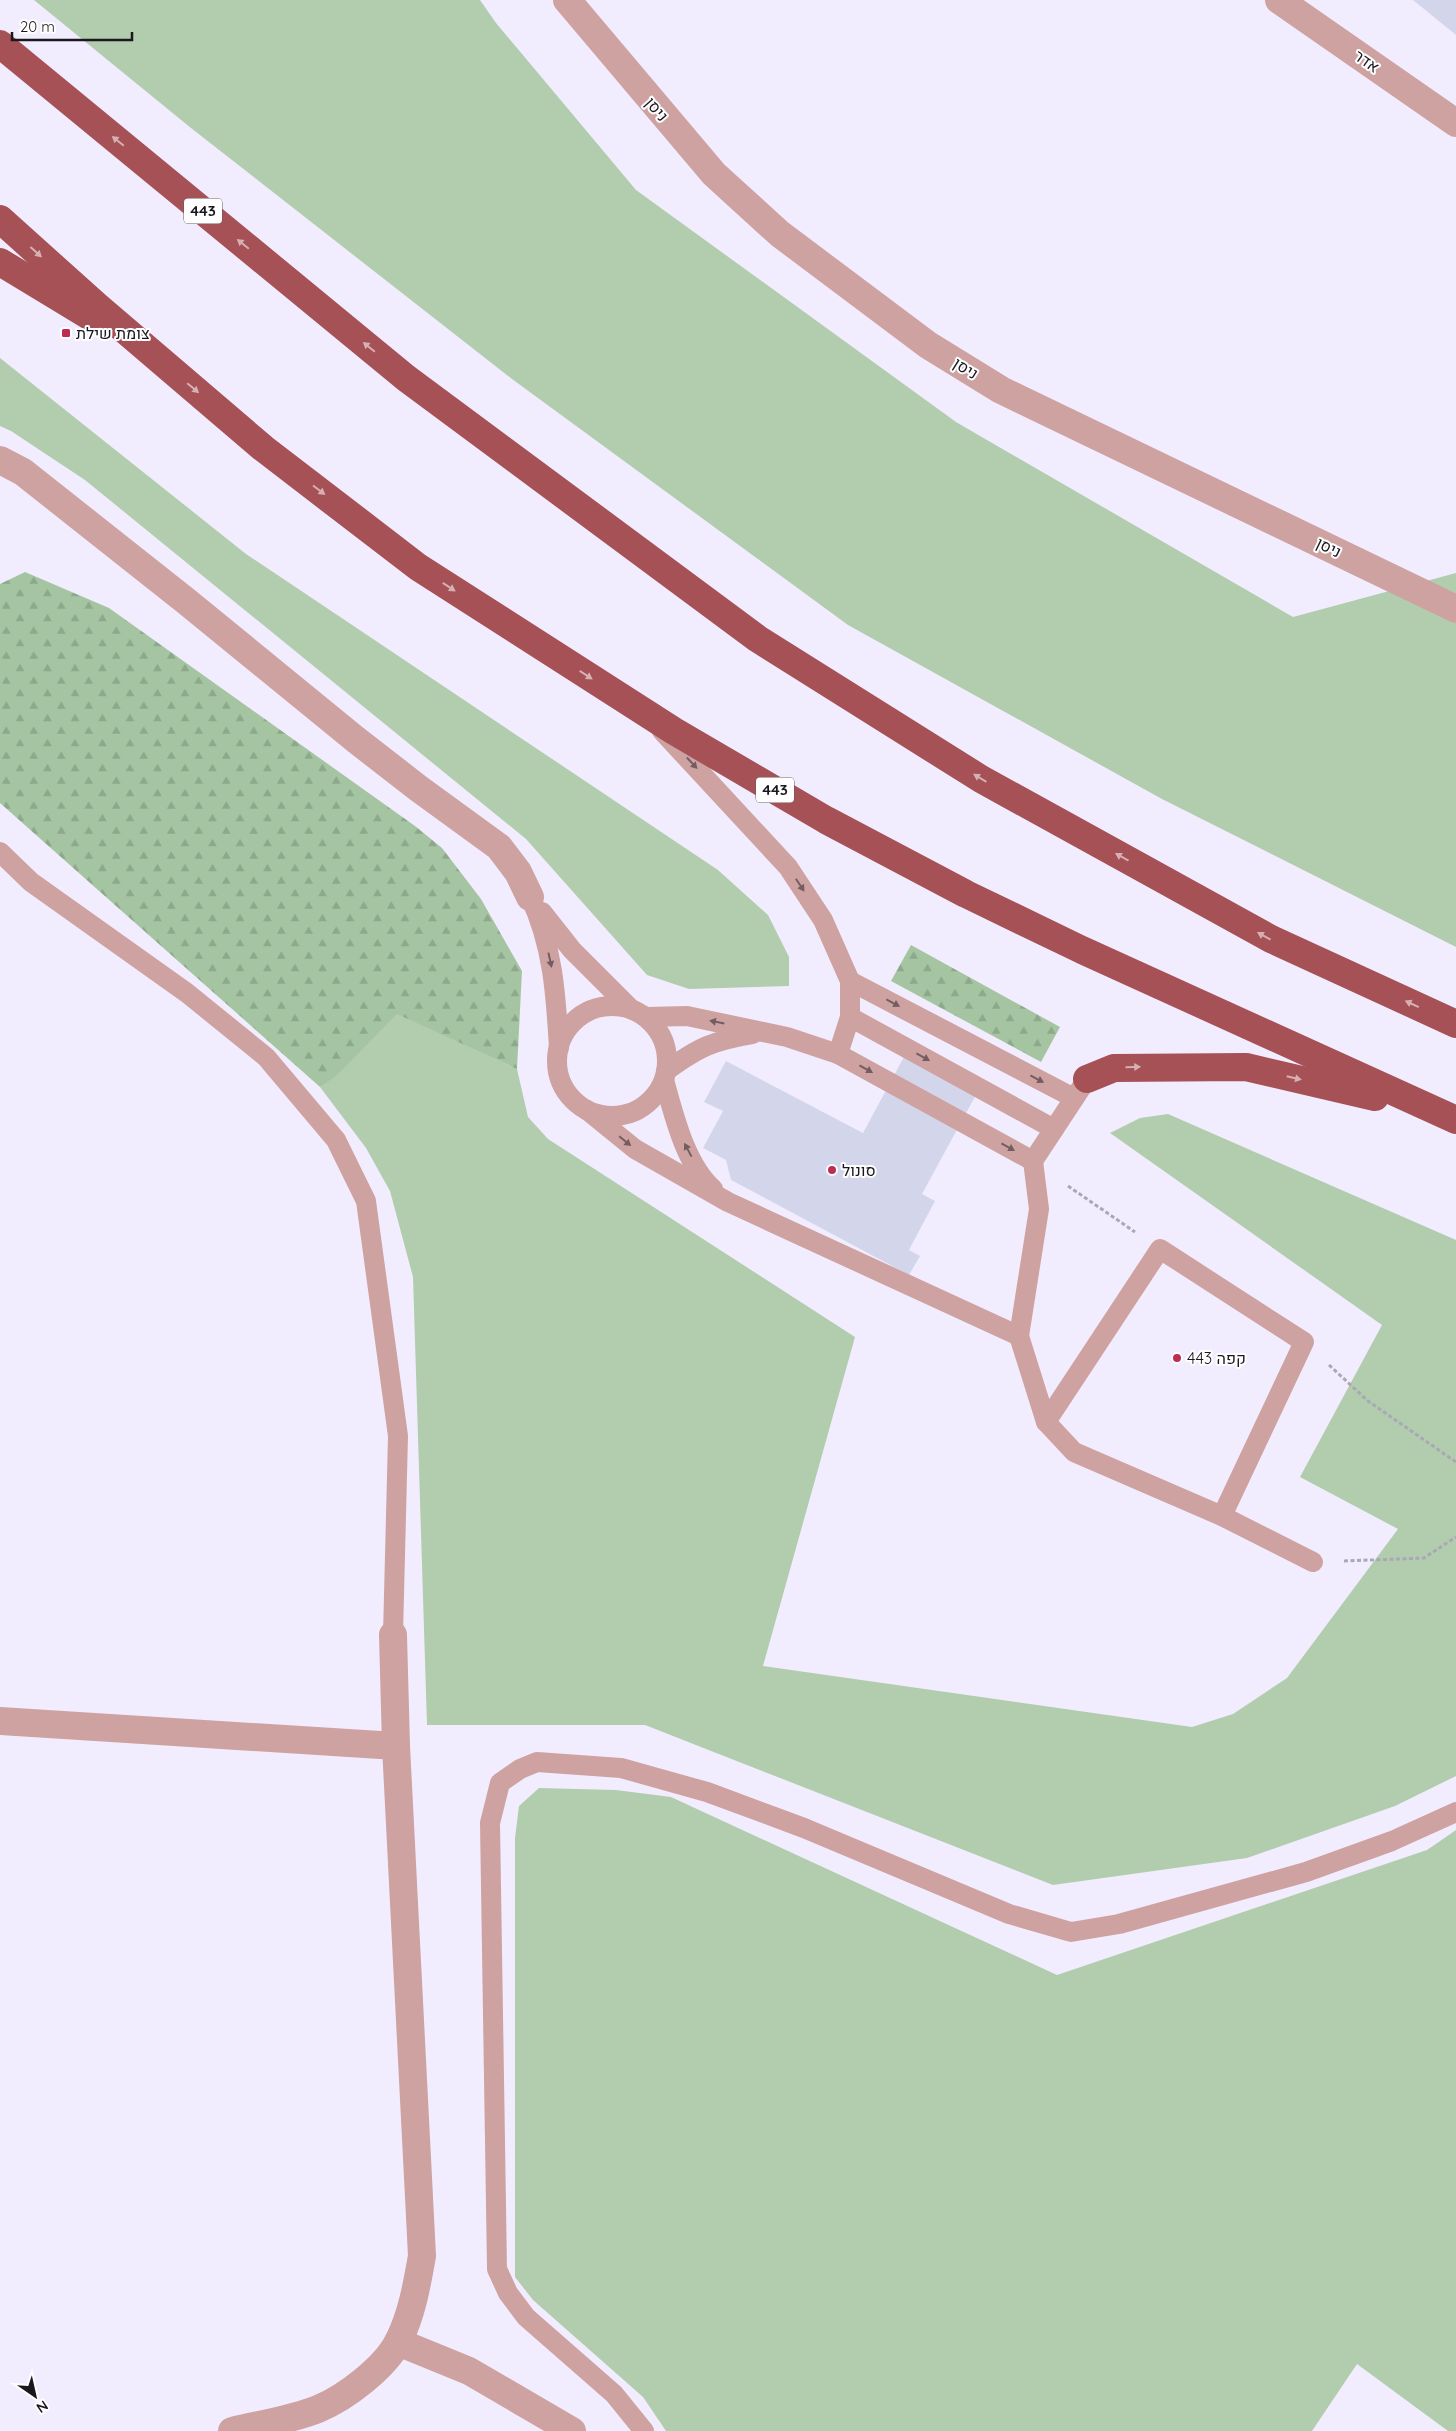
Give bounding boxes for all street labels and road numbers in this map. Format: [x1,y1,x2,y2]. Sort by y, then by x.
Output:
street label: אדר [1350,45,1384,77]
street label: ניסן [641,93,673,125]
road number: 443 [184,198,222,224]
street label: ניסן [950,353,982,383]
street label: ניסן [1313,532,1345,562]
road number: 443 [756,778,794,802]

